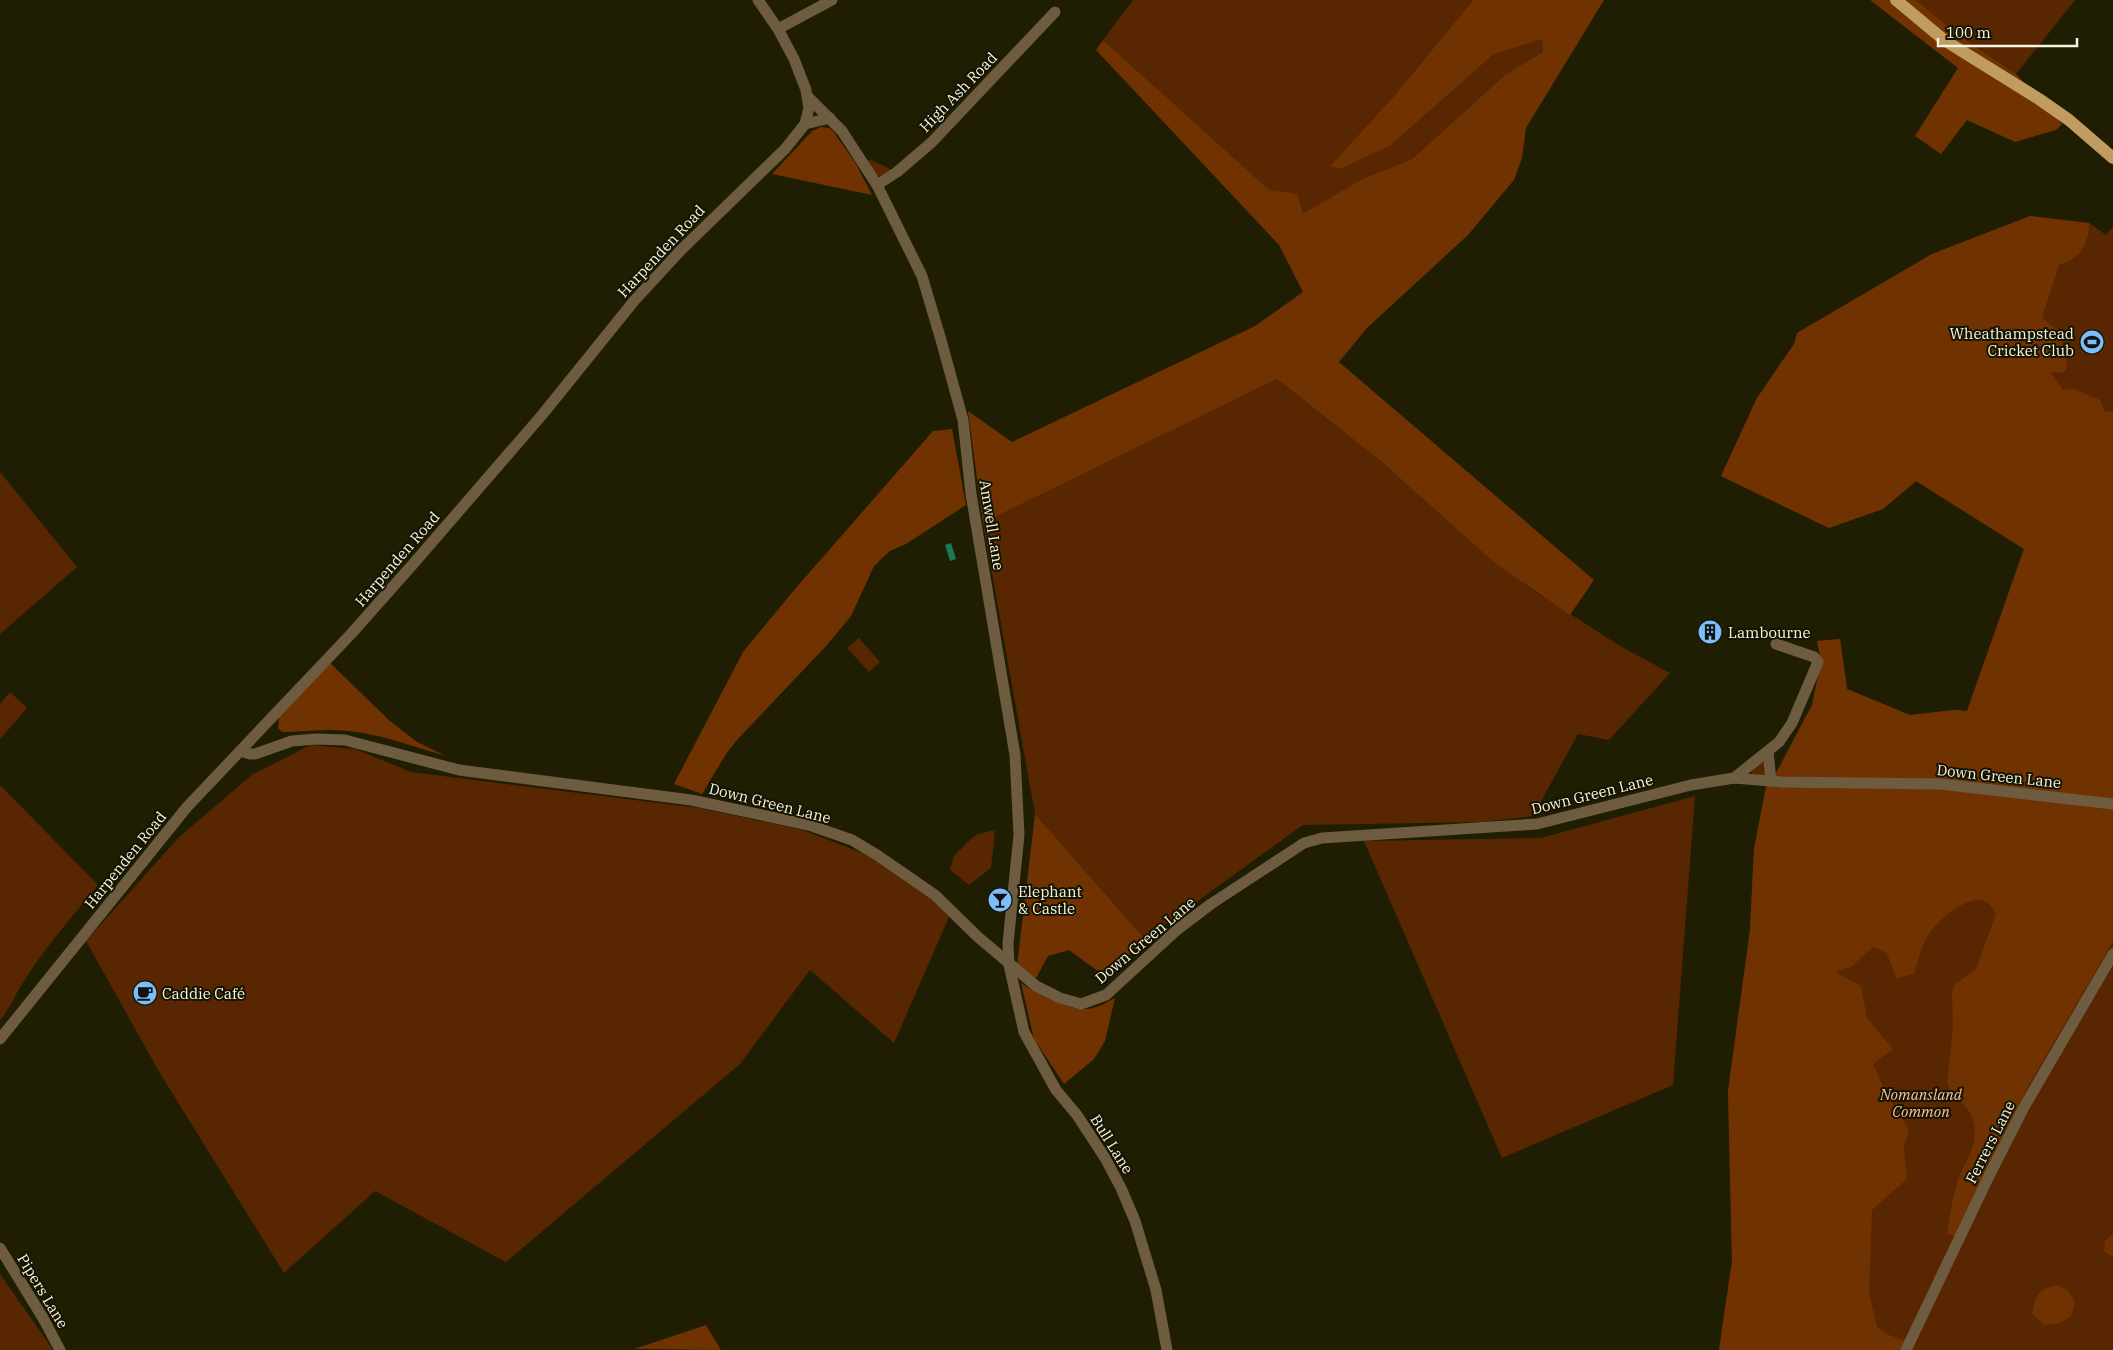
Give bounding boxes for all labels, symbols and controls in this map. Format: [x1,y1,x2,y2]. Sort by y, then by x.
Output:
scale bar [1938,15,2077,47]
text: 100 m [1946,23,1991,42]
street label: High Ash Road [915,48,1001,136]
street label: Harpenden Road [613,201,709,301]
place label: Wheathampstead Cricket Club [1950,324,2074,360]
sports icon: Wheathampstead Cricket Club [2079,329,2105,355]
street label: Amwell Lane [975,478,1009,572]
street label: Harpenden Road [351,508,443,610]
building icon: Lambourne [1697,619,1723,645]
place label: Lambourne [1728,623,1811,642]
street label: Down Green Lane [1936,760,2062,792]
street label: Down Green Lane [1529,770,1655,818]
street label: Down Green Lane [707,779,833,827]
street label: Harpenden Road [80,808,170,912]
place label: Elephant & Castle [1018,882,1082,918]
bar icon: Elephant & Castle [987,887,1013,913]
street label: Down Green Lane [1091,893,1199,987]
cafe icon: Caddie Café [132,980,158,1006]
place label: Caddie Café [162,984,245,1003]
park label: Nomansland Common [1879,1085,1963,1121]
street label: Ferrers Lane [1961,1097,2019,1187]
street label: Bull Lane [1086,1111,1138,1177]
street label: Pipers Lane [13,1250,73,1332]

